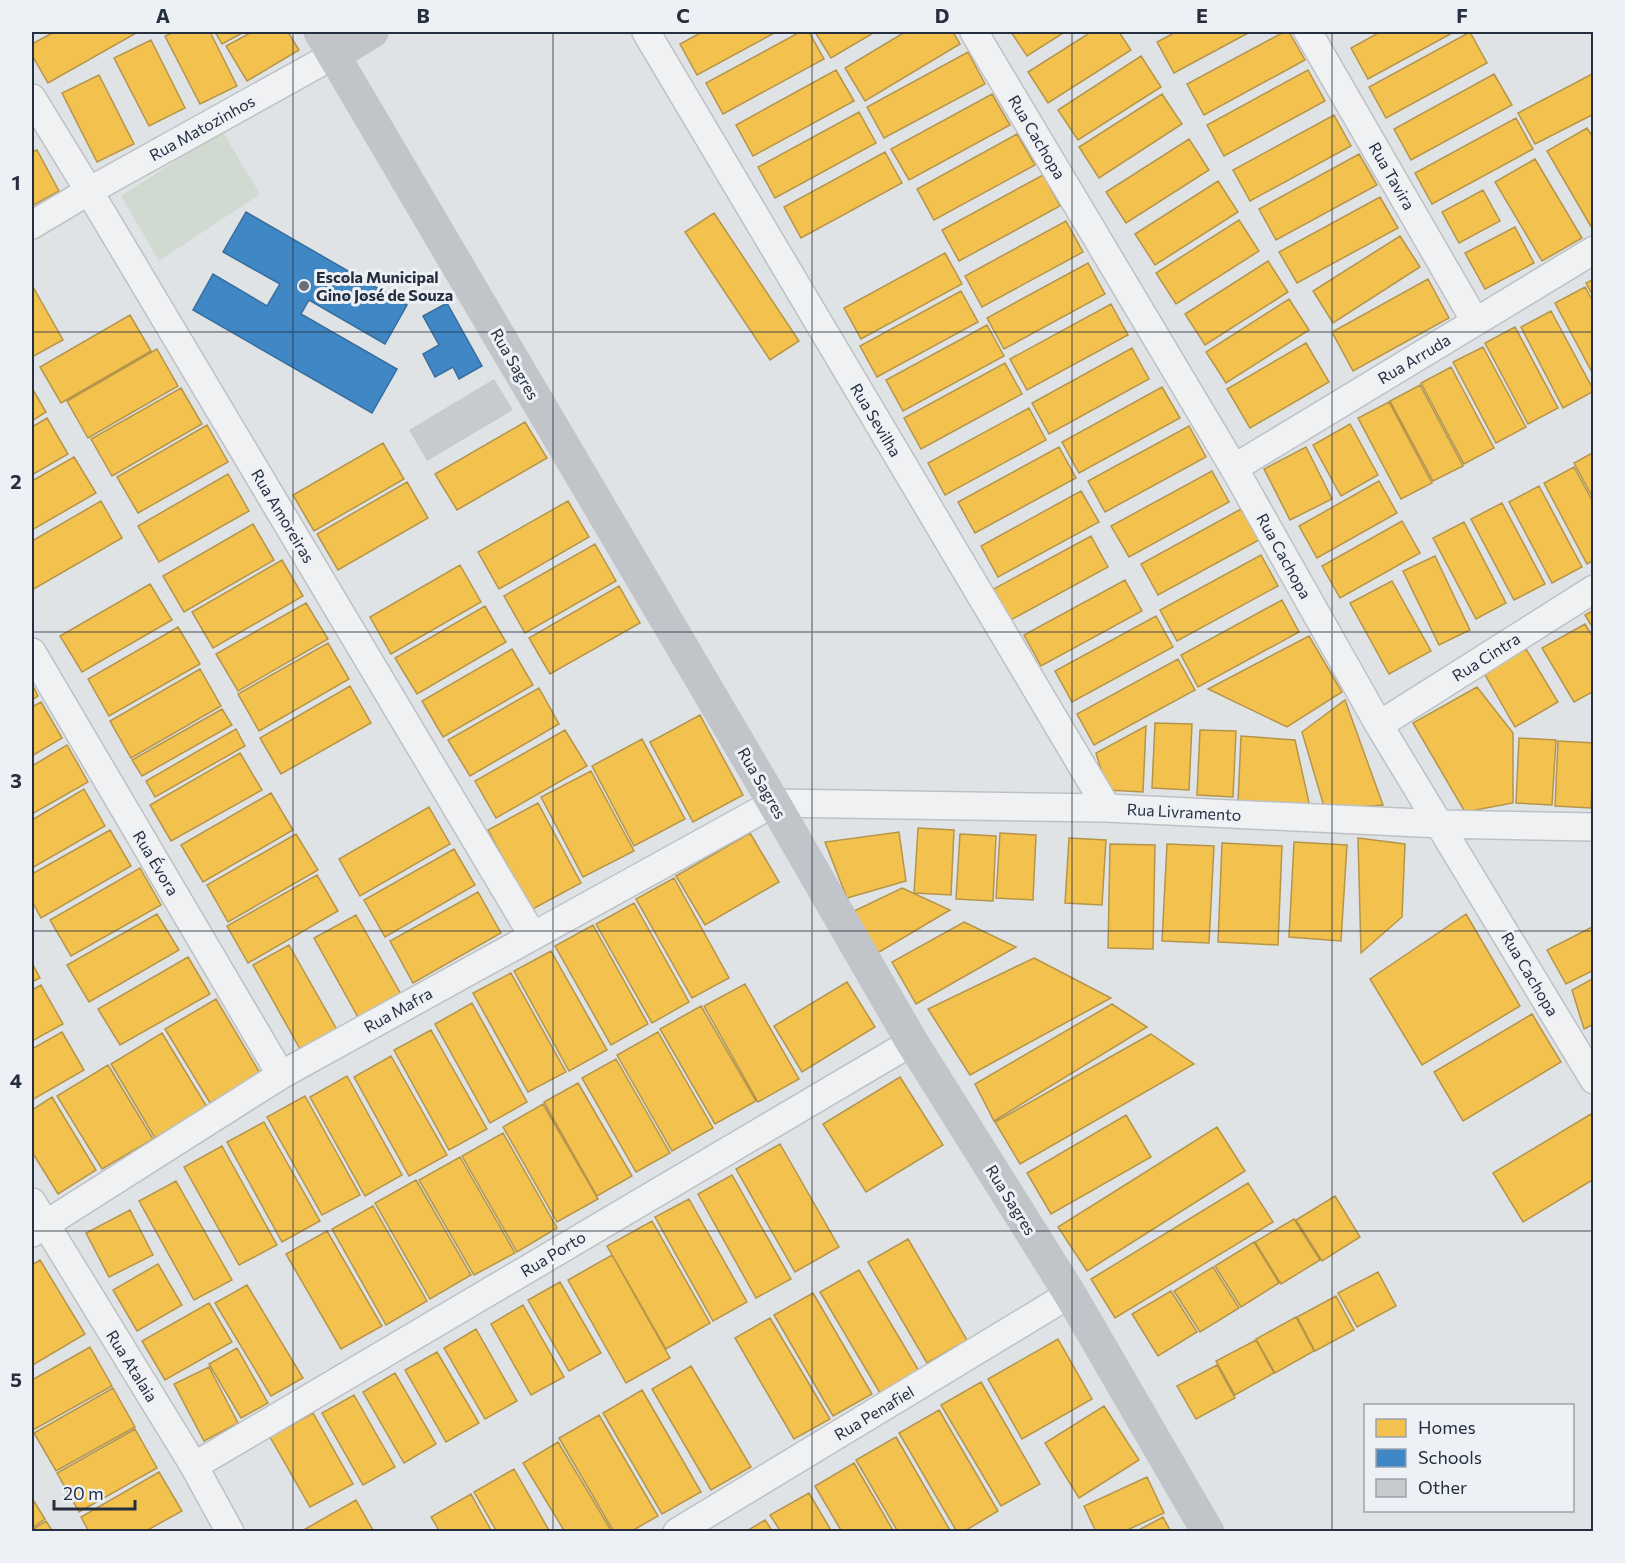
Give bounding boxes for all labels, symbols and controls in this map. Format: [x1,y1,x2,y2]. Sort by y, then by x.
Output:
text: A [156,3,170,27]
text: B [416,3,430,27]
text: C [676,3,690,27]
text: D [935,3,949,27]
text: E [1196,3,1208,27]
text: F [1456,3,1468,27]
street label: Rua Matozinhos [146,91,258,164]
street label: Rua Cachopa [1005,91,1070,182]
street label: Rua Tavira [1365,139,1419,213]
text: 1 [11,170,21,194]
place label: Escola Municipal Gino José de Souza [316,267,453,304]
marker: Escola Municipal Gino José de Souza [297,279,311,293]
street label: Rua Sagres [487,325,543,403]
street label: Rua Arruda [1374,329,1454,388]
street label: Rua Sevilha [847,379,906,460]
street label: Rua Amoreiras [248,465,319,566]
text: 2 [10,469,22,493]
street label: Rua Cachopa [1253,510,1316,602]
street label: Rua Cintra [1448,628,1523,685]
street label: Rua Sagres [734,744,790,822]
text: 3 [10,768,22,792]
street label: Rua Livramento [1126,799,1242,824]
street label: Rua Évora [130,827,183,899]
street label: Rua Cachopa [1498,928,1563,1019]
street label: Rua Mafra [360,983,435,1036]
text: 4 [10,1068,22,1092]
street label: Rua Sagres [982,1161,1040,1238]
street label: Rua Porto [517,1227,589,1280]
street label: Rua Atalaia [103,1326,162,1405]
text: 5 [10,1367,22,1391]
street label: Rua Penafiel [830,1381,917,1444]
legend [1364,1404,1574,1512]
text: Homes [1418,1416,1476,1438]
text: Schools [1418,1446,1482,1468]
scale bar [54,1473,135,1511]
text: Other [1418,1476,1467,1498]
text: 20 m [63,1482,104,1504]

